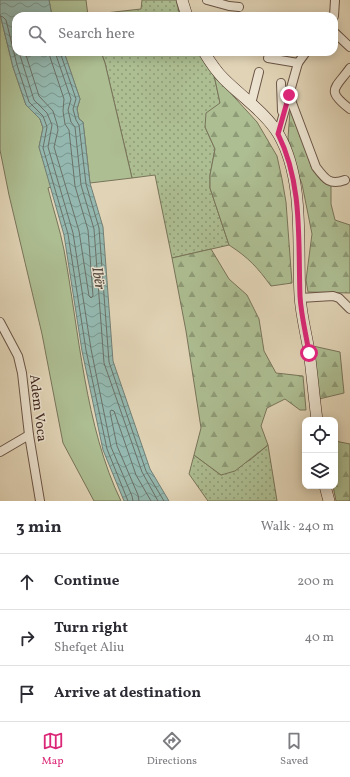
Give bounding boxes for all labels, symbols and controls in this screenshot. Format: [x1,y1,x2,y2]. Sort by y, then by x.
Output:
search box [12,12,338,56]
icon: search [26,23,48,45]
text: Search here [58,24,135,45]
route end [280,86,298,104]
water label: Ibër [85,265,110,292]
route start [300,344,318,362]
street label: Adem Voca [24,373,51,443]
map controls [302,417,338,489]
button: locate [302,417,338,453]
button: layers [302,453,338,489]
text: 3 min [16,516,62,539]
text: Walk · 240 m [261,518,334,536]
icon: ahead [16,571,38,593]
text: Continue [54,571,119,592]
text: 200 m [297,573,334,591]
text: Turn right [54,618,128,639]
icon: right [16,627,38,649]
text: 40 m [305,629,334,647]
text: Shefqet Aliu [54,639,124,657]
icon: arrive [16,683,38,705]
text: Arrive at destination [54,683,201,704]
tab: Map [42,730,64,769]
tab: Directions [147,730,197,769]
tab: Saved [280,730,308,769]

